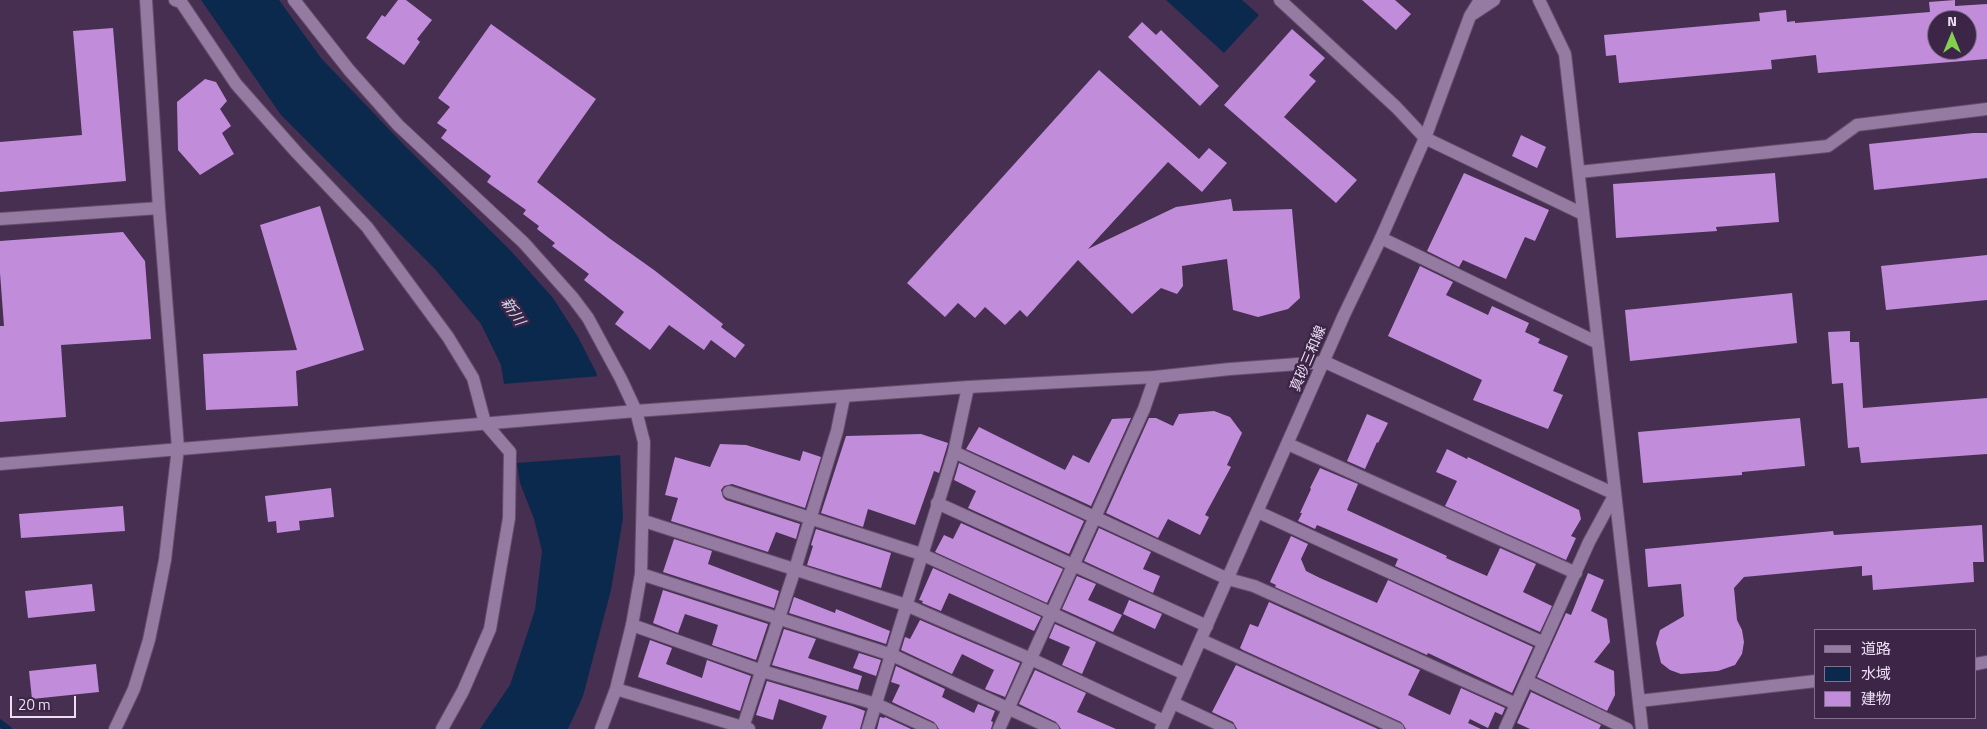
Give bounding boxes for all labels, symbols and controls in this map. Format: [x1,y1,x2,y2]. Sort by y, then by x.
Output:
north arrow [1927,10,1977,60]
text: N [1947,10,1957,31]
water label: 新川 [496,295,528,329]
street label: 真砂三和線 [1288,324,1330,394]
legend [1814,629,1977,719]
text: 道路 [1861,637,1891,660]
text: 水域 [1861,662,1891,685]
scale bar [12,686,79,718]
text: 建物 [1861,687,1891,710]
text: 20 m [18,693,51,716]

